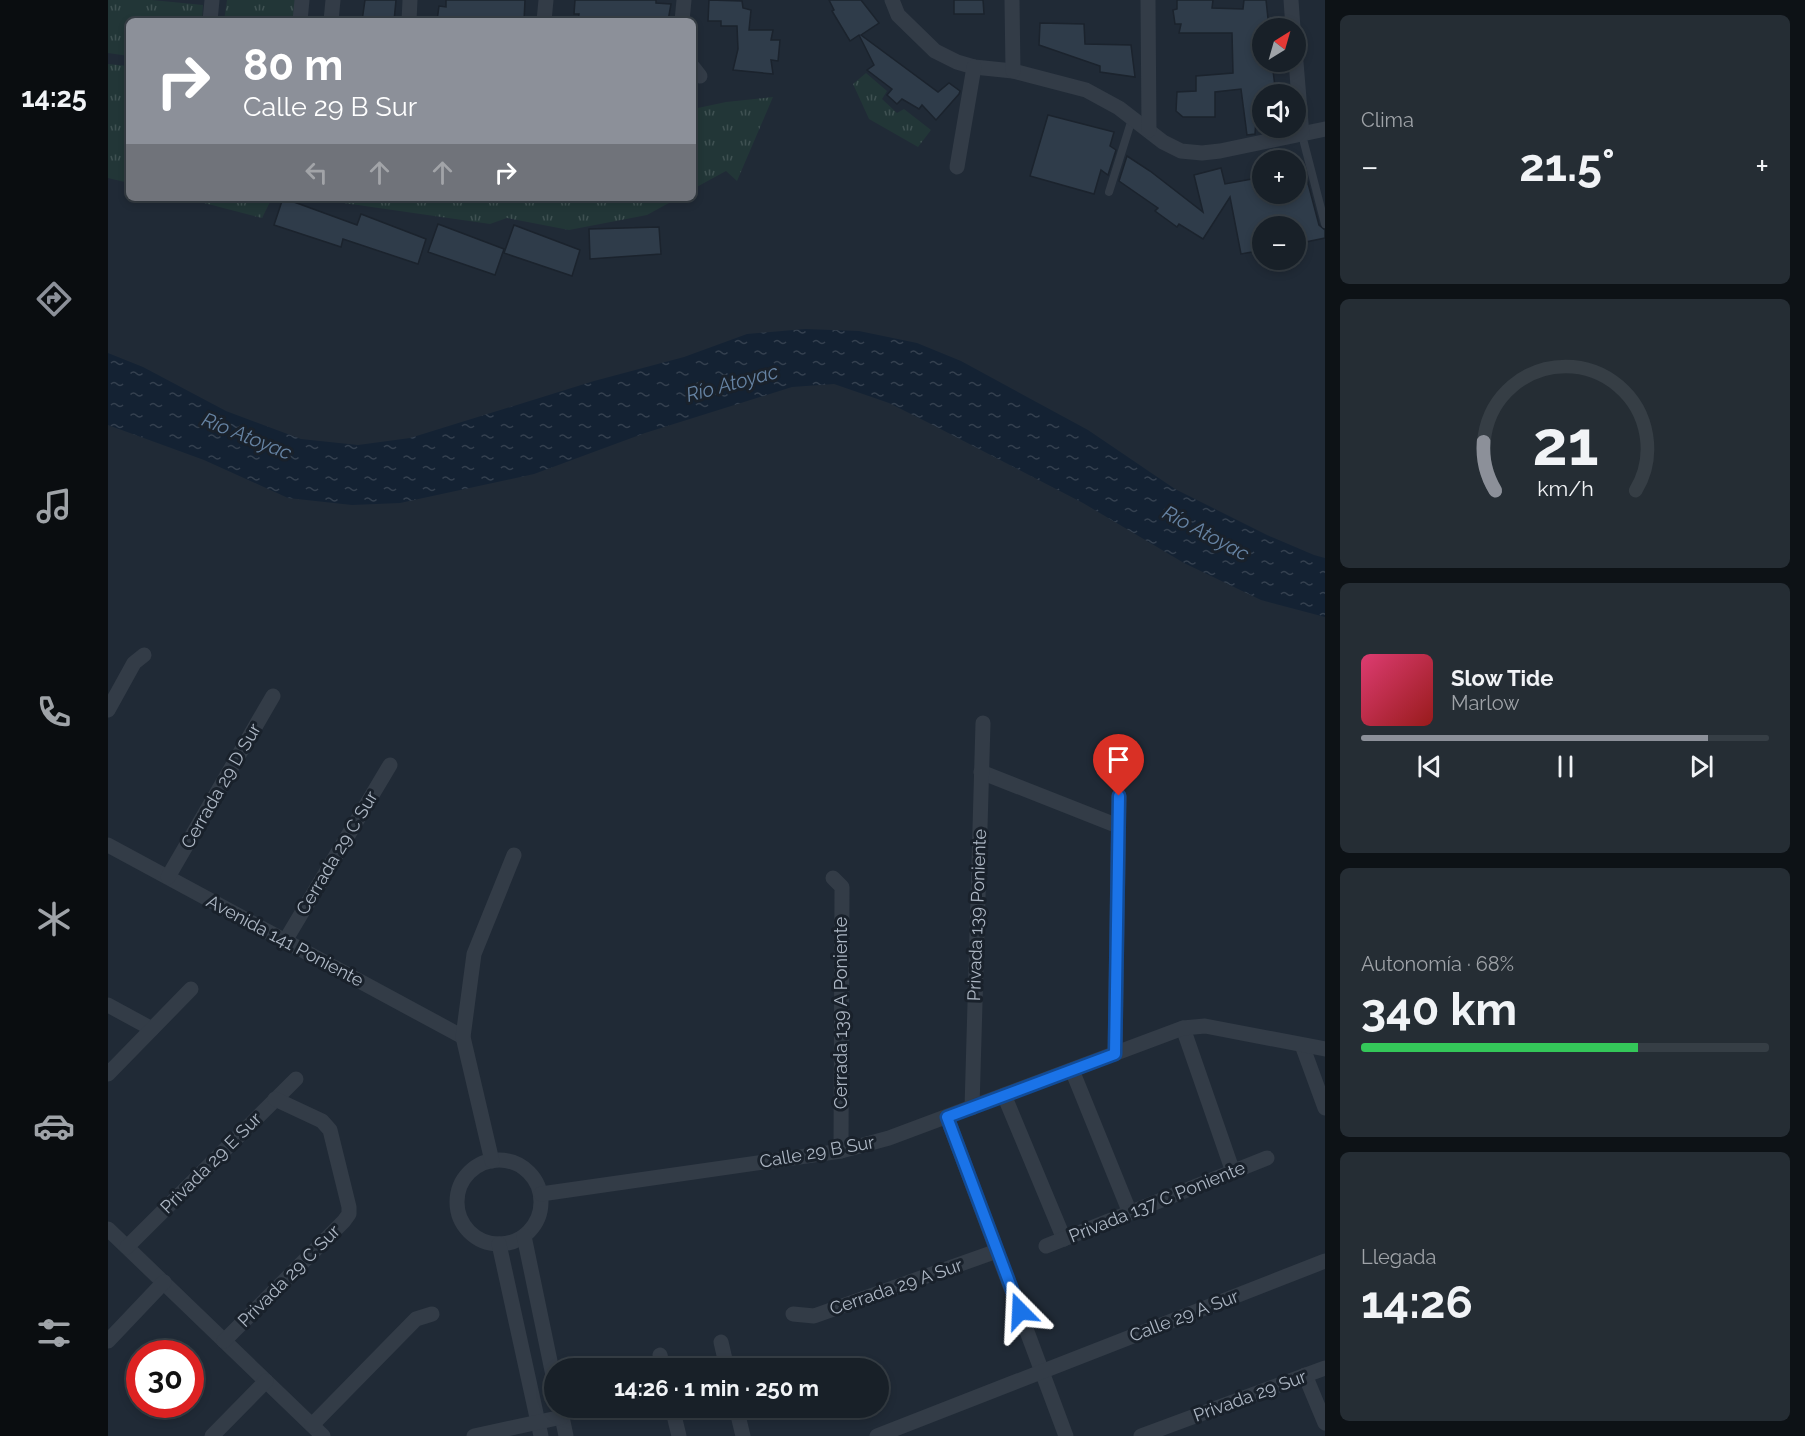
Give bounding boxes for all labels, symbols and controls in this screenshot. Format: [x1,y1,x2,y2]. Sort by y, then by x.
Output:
north arrow [1252,18,1306,72]
map controls [1252,18,1306,270]
text: 80 m [243,41,343,90]
icon: right [144,42,222,120]
text: 14:25 [21,82,87,113]
button: sound [1252,84,1306,138]
text: Calle 29 B Sur [243,91,417,122]
text: Clima [1361,108,1414,132]
text: 21.5° [1519,139,1615,192]
text: − [1361,147,1379,186]
text: + [1755,147,1769,186]
button: + [1252,150,1306,204]
icon: left [300,156,333,189]
icon: ahead [363,156,396,189]
icon: ahead [426,156,459,189]
icon: right [489,156,522,189]
button: − [1252,216,1306,270]
icon: directions [33,278,75,320]
water label: Río Atoyac [683,359,781,407]
text: 21 [1532,406,1598,480]
water label: Río Atoyac [199,407,296,465]
text: km/h [1537,476,1593,501]
icon: music [33,485,75,527]
water label: Río Atoyac [1159,500,1254,566]
text: Slow Tide [1451,665,1553,691]
icon: phone [33,691,75,733]
text: Marlow [1451,691,1520,715]
street label: Cerrada 29 D Sur [176,719,265,852]
pin [1093,734,1144,796]
icon: arrive [1102,743,1135,776]
icon: previous [1413,750,1446,783]
icon: pause [1549,750,1582,783]
icon: next [1685,750,1718,783]
street label: Cerrada 29 C Sur [291,787,382,918]
street label: Privada 139 Poniente [963,828,990,1001]
street label: Avenida 141 Poniente [203,890,368,991]
icon: climate [33,898,75,940]
street label: Cerrada 139 A Poniente [830,916,851,1109]
text: Autonomía · 68% [1361,952,1514,976]
text: 340 km [1361,983,1517,1036]
icon: car [33,1105,75,1147]
street label: Privada 29 E Sur [156,1107,266,1218]
street label: Calle 29 B Sur [758,1131,877,1172]
street label: Privada 137 C Poniente [1066,1156,1248,1247]
street label: Privada 29 C Sur [233,1220,344,1331]
text: Llegada [1361,1245,1436,1269]
street label: Cerrada 29 A Sur [827,1254,966,1319]
text: 14:26 [1361,1276,1473,1329]
position arrow [988,1279,1052,1343]
street label: Calle 29 A Sur [1126,1285,1242,1346]
icon: filters [33,1312,75,1354]
speed limit sign: 30 [126,1340,204,1418]
street label: Privada 29 Sur [1190,1365,1310,1426]
text: 14:26 · 1 min · 250 m [614,1375,819,1401]

